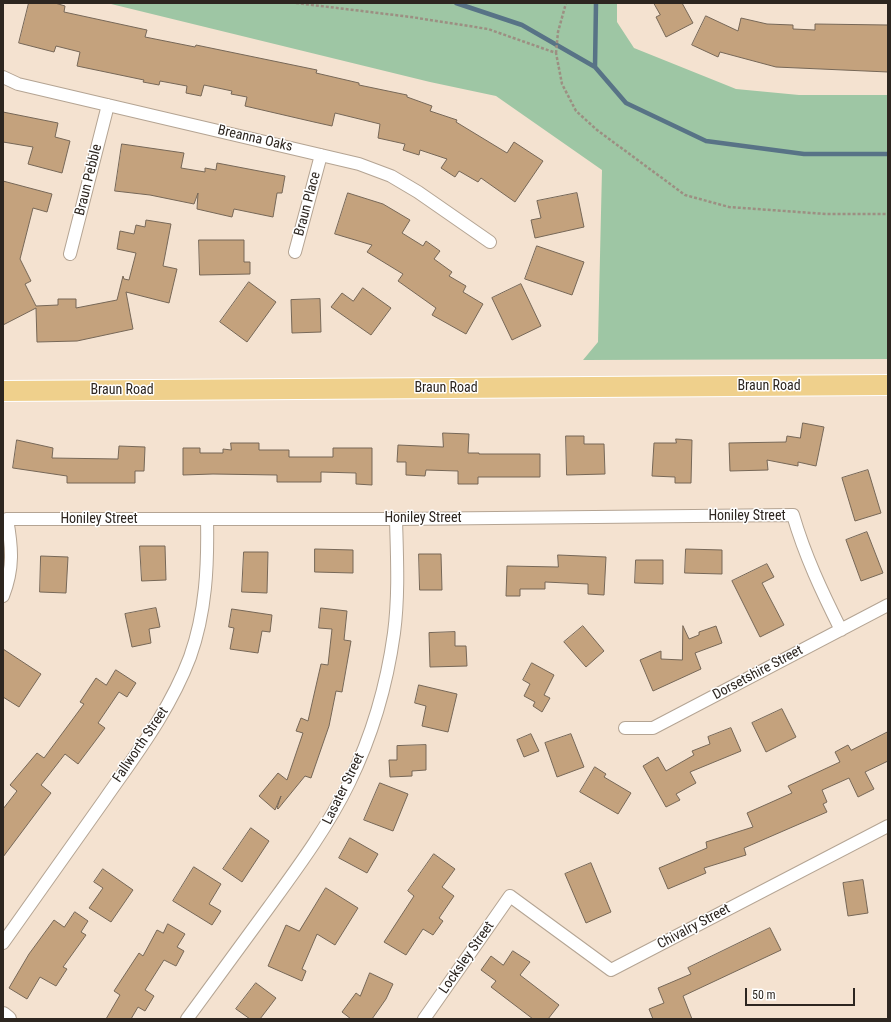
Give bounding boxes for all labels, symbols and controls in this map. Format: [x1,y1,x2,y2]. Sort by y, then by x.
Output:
street label: Breanna Oaks [216,122,294,156]
street label: Braun Pebble [72,143,106,217]
street label: Braun Place [291,170,325,238]
street label: Braun Road [737,378,801,394]
street label: Braun Road [414,380,478,396]
street label: Braun Road [90,382,154,398]
street label: Honiley Street [708,508,786,524]
street label: Honiley Street [384,510,462,526]
street label: Honiley Street [60,511,138,527]
street label: Dorsetshire Street [710,642,806,704]
street label: Fallworth Street [110,704,172,786]
street label: Lasater Street [319,751,369,827]
street label: Chivalry Street [655,901,733,953]
street label: Locksley Street [436,919,498,997]
scale bar [747,980,857,1006]
text: 50 m [752,988,776,1002]

